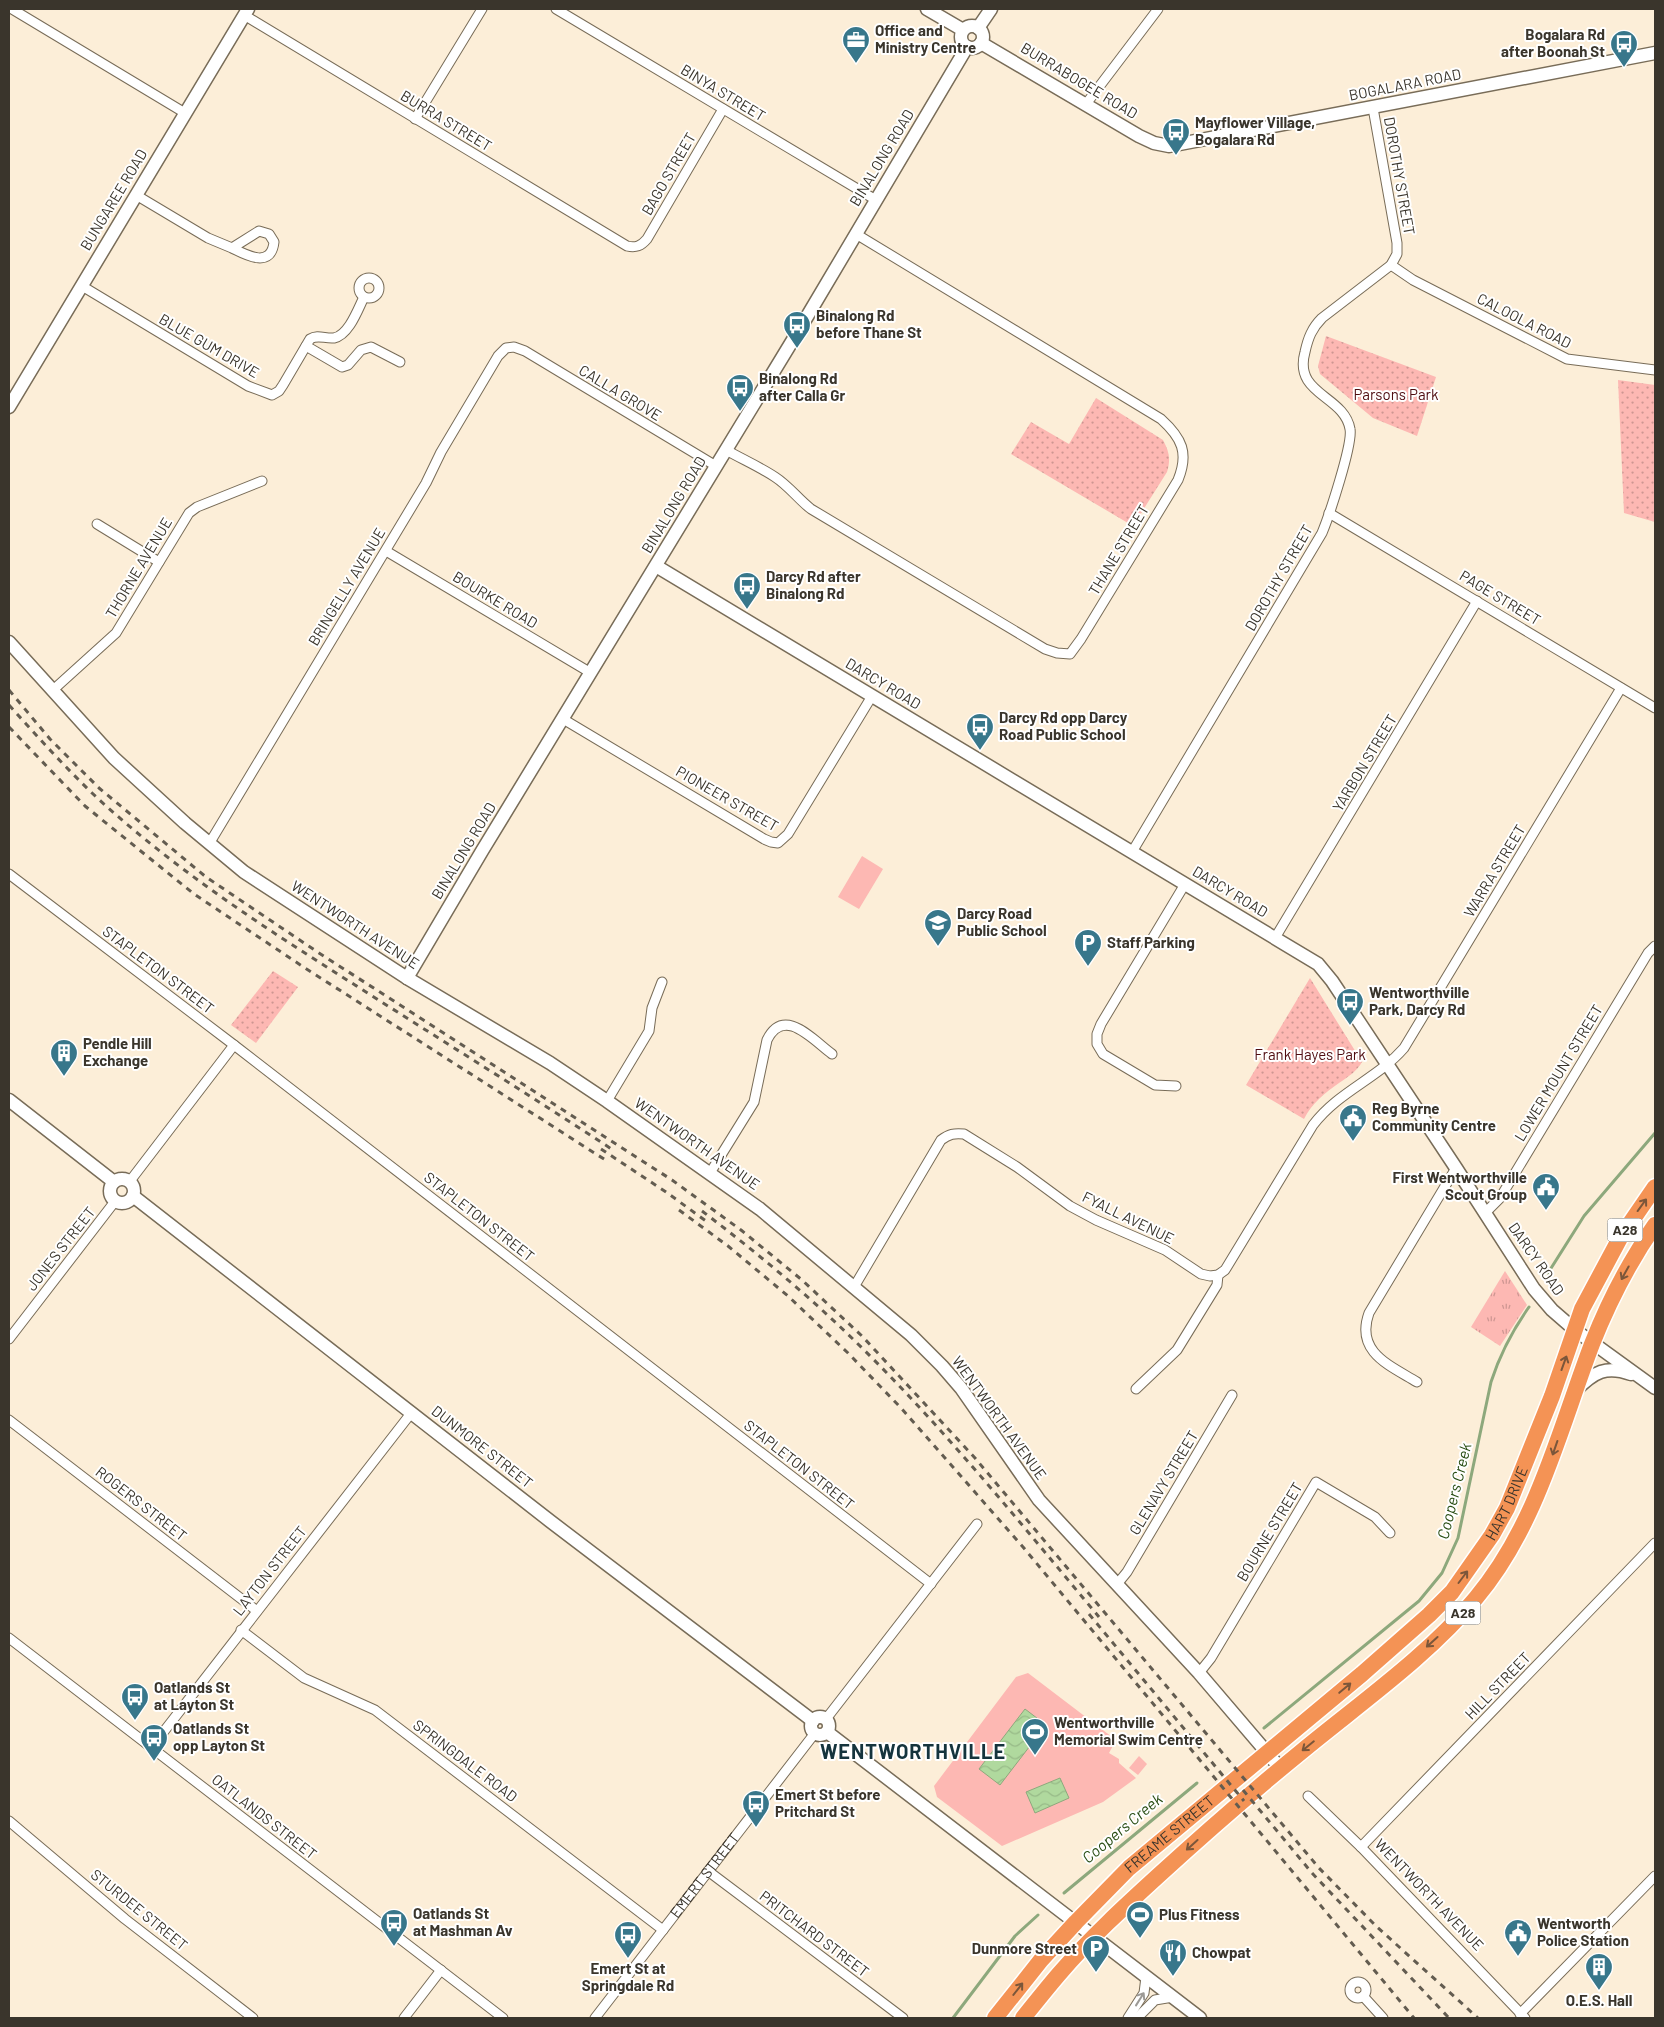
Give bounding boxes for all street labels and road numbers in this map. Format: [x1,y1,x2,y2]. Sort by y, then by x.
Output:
street label: BURRABOGEE ROAD [1018,38,1141,122]
street label: BINYA STREET [678,60,769,124]
street label: BOGALARA ROAD [1347,64,1462,104]
street label: BURRA STREET [398,86,495,154]
street label: BINALONG ROAD [845,106,917,209]
street label: DOROTHY STREET [1381,115,1419,236]
street label: BAGO STREET [637,129,699,218]
street label: BUNGAREE ROAD [76,146,150,253]
street label: CALOOLA ROAD [1474,289,1575,352]
street label: BLUE GUM DRIVE [156,309,263,381]
street label: CALLA GROVE [576,360,665,424]
street label: BINALONG ROAD [637,453,709,556]
street label: THANE STREET [1084,501,1152,598]
street label: THORNE AVENUE [101,514,175,621]
street label: DOROTHY STREET [1240,521,1316,634]
street label: BRINGELLY AVENUE [304,524,388,649]
street label: PAGE STREET [1457,566,1544,628]
street label: BOURKE ROAD [450,567,541,632]
street label: DARCY ROAD [843,654,924,713]
street label: YARBON STREET [1328,711,1400,814]
street label: PIONEER STREET [673,762,782,835]
street label: BINALONG ROAD [427,799,499,902]
street label: WARRA STREET [1459,821,1529,920]
street label: DARCY ROAD [1190,862,1271,921]
street label: WENTWORTH AVENUE [288,876,423,972]
street label: STAPLETON STREET [99,921,218,1017]
street label: LOWER MOUNT STREET [1510,1001,1606,1144]
street label: WENTWORTH AVENUE [632,1093,764,1193]
street label: STAPLETON STREET [421,1168,538,1265]
street label: FYALL AVENUE [1080,1187,1177,1247]
street label: JONES STREET [22,1203,99,1294]
road number: A28 [1608,1218,1642,1242]
street label: DARCY ROAD [1505,1219,1568,1298]
street label: WENTWORTH AVENUE [949,1352,1051,1483]
street label: DUNMORE STREET [428,1401,537,1491]
street label: STAPLETON STREET [741,1416,858,1513]
street label: GLENAVY STREET [1125,1427,1201,1538]
street label: ROGERS STREET [93,1462,191,1544]
street label: HART DRIVE [1481,1463,1531,1543]
street label: BOURNE STREET [1232,1479,1306,1584]
street label: LAYTON STREET [229,1522,310,1619]
road number: A28 [1446,1602,1480,1625]
street label: HILL STREET [1461,1648,1534,1723]
street label: SPRINGDALE ROAD [410,1715,521,1805]
street label: OATLANDS STREET [209,1770,321,1863]
street label: FREAME STREET [1120,1791,1217,1876]
street label: EMERT STREET [666,1829,743,1921]
street label: WENTWORTH AVENUE [1372,1835,1488,1954]
street label: STURDEE STREET [88,1865,192,1954]
street label: PRITCHARD STREET [756,1886,873,1980]

